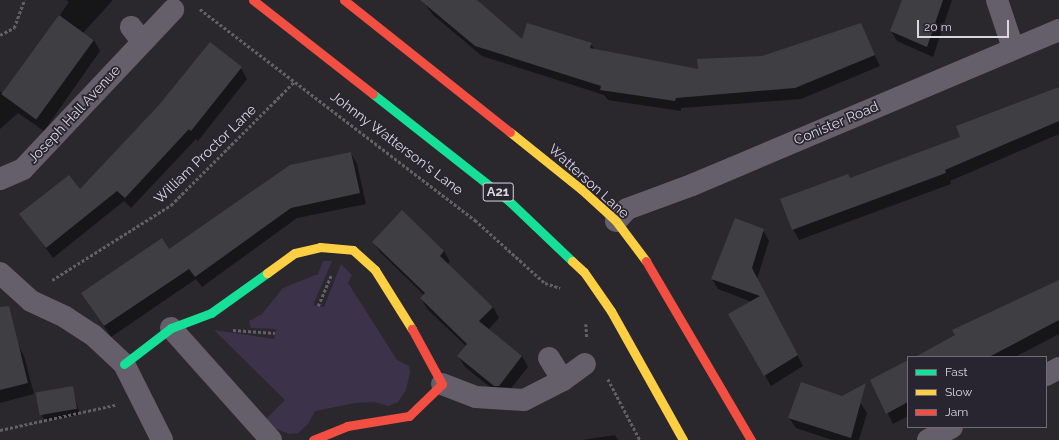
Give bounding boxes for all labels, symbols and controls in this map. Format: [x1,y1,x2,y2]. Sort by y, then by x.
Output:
scale bar [919,12,1011,38]
text: 20 m [924,20,952,34]
street label: Joseph Hall Avenue [24,61,124,167]
street label: Johnny Watterson's Lane [327,87,467,199]
street label: Conister Road [791,98,881,148]
street label: William Proctor Lane [150,101,260,207]
street label: Watterson Lane [545,140,633,222]
road number: A21 [482,181,514,203]
legend [907,356,1047,428]
text: Fast [945,365,968,379]
text: Slow [945,385,972,399]
text: Jam [945,405,968,419]

